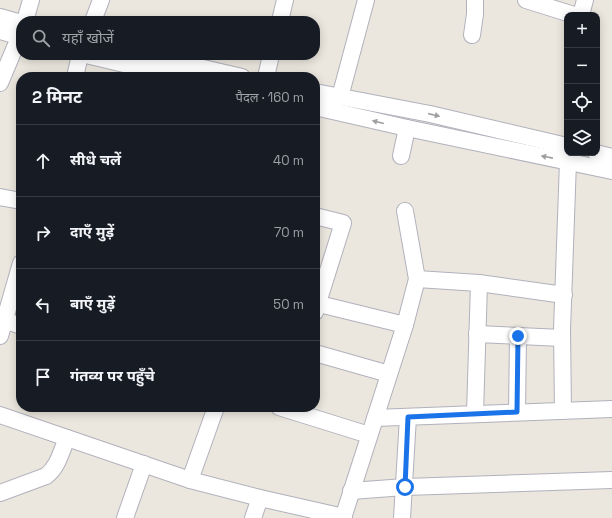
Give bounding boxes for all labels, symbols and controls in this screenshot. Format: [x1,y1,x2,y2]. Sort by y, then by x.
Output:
map controls [564,12,600,156]
button: + [564,12,600,48]
search box [16,16,320,60]
icon: search [30,27,52,49]
text: यहाँ खोजें [62,28,114,47]
button: − [564,48,600,84]
button: locate [564,84,600,120]
text: 2 मिनट [32,86,82,108]
text: पैदल · 160 m [236,89,304,106]
one-way arrow [427,112,440,118]
one-way arrow [372,118,384,124]
button: layers [564,120,600,156]
icon: ahead [32,150,54,172]
text: सीधे चलें [70,150,121,169]
text: 40 m [273,152,304,169]
one-way arrow [540,153,553,159]
icon: right [32,222,54,244]
text: दाएँ मुड़ें [70,222,114,241]
text: 70 m [274,224,304,241]
icon: left [32,294,54,316]
text: बाएँ मुड़ें [70,294,115,313]
text: 50 m [273,296,304,313]
route end [509,327,527,345]
icon: arrive [32,366,54,388]
text: गंतव्य पर पहुँचे [70,366,155,385]
route start [396,478,414,496]

